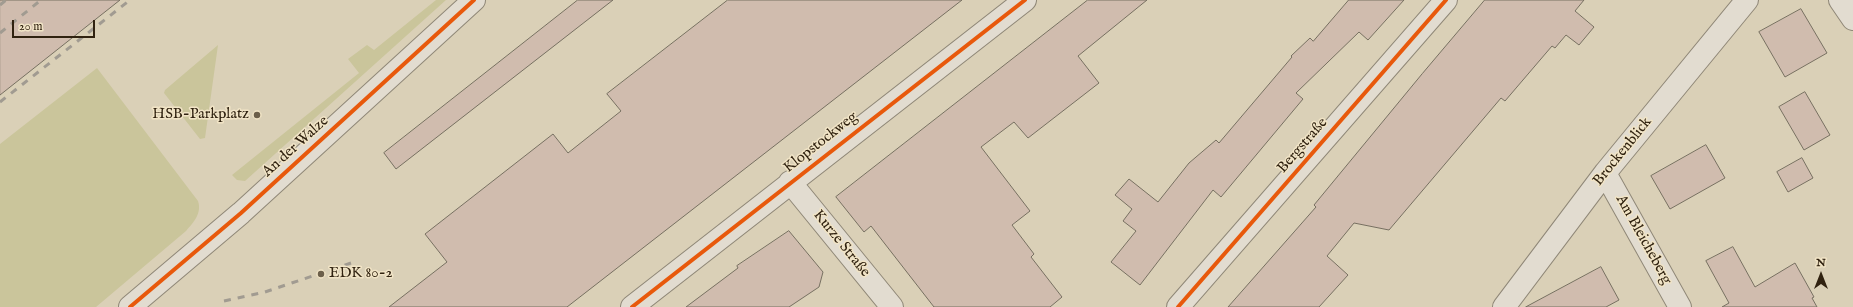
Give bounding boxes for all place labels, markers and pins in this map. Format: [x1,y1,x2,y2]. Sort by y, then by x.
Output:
place label: HSB-Parkplatz [152,106,249,124]
marker: HSB-Parkplatz [252,110,262,120]
place label: EDK 80-2 [329,265,393,283]
marker: EDK 80-2 [316,269,326,279]

